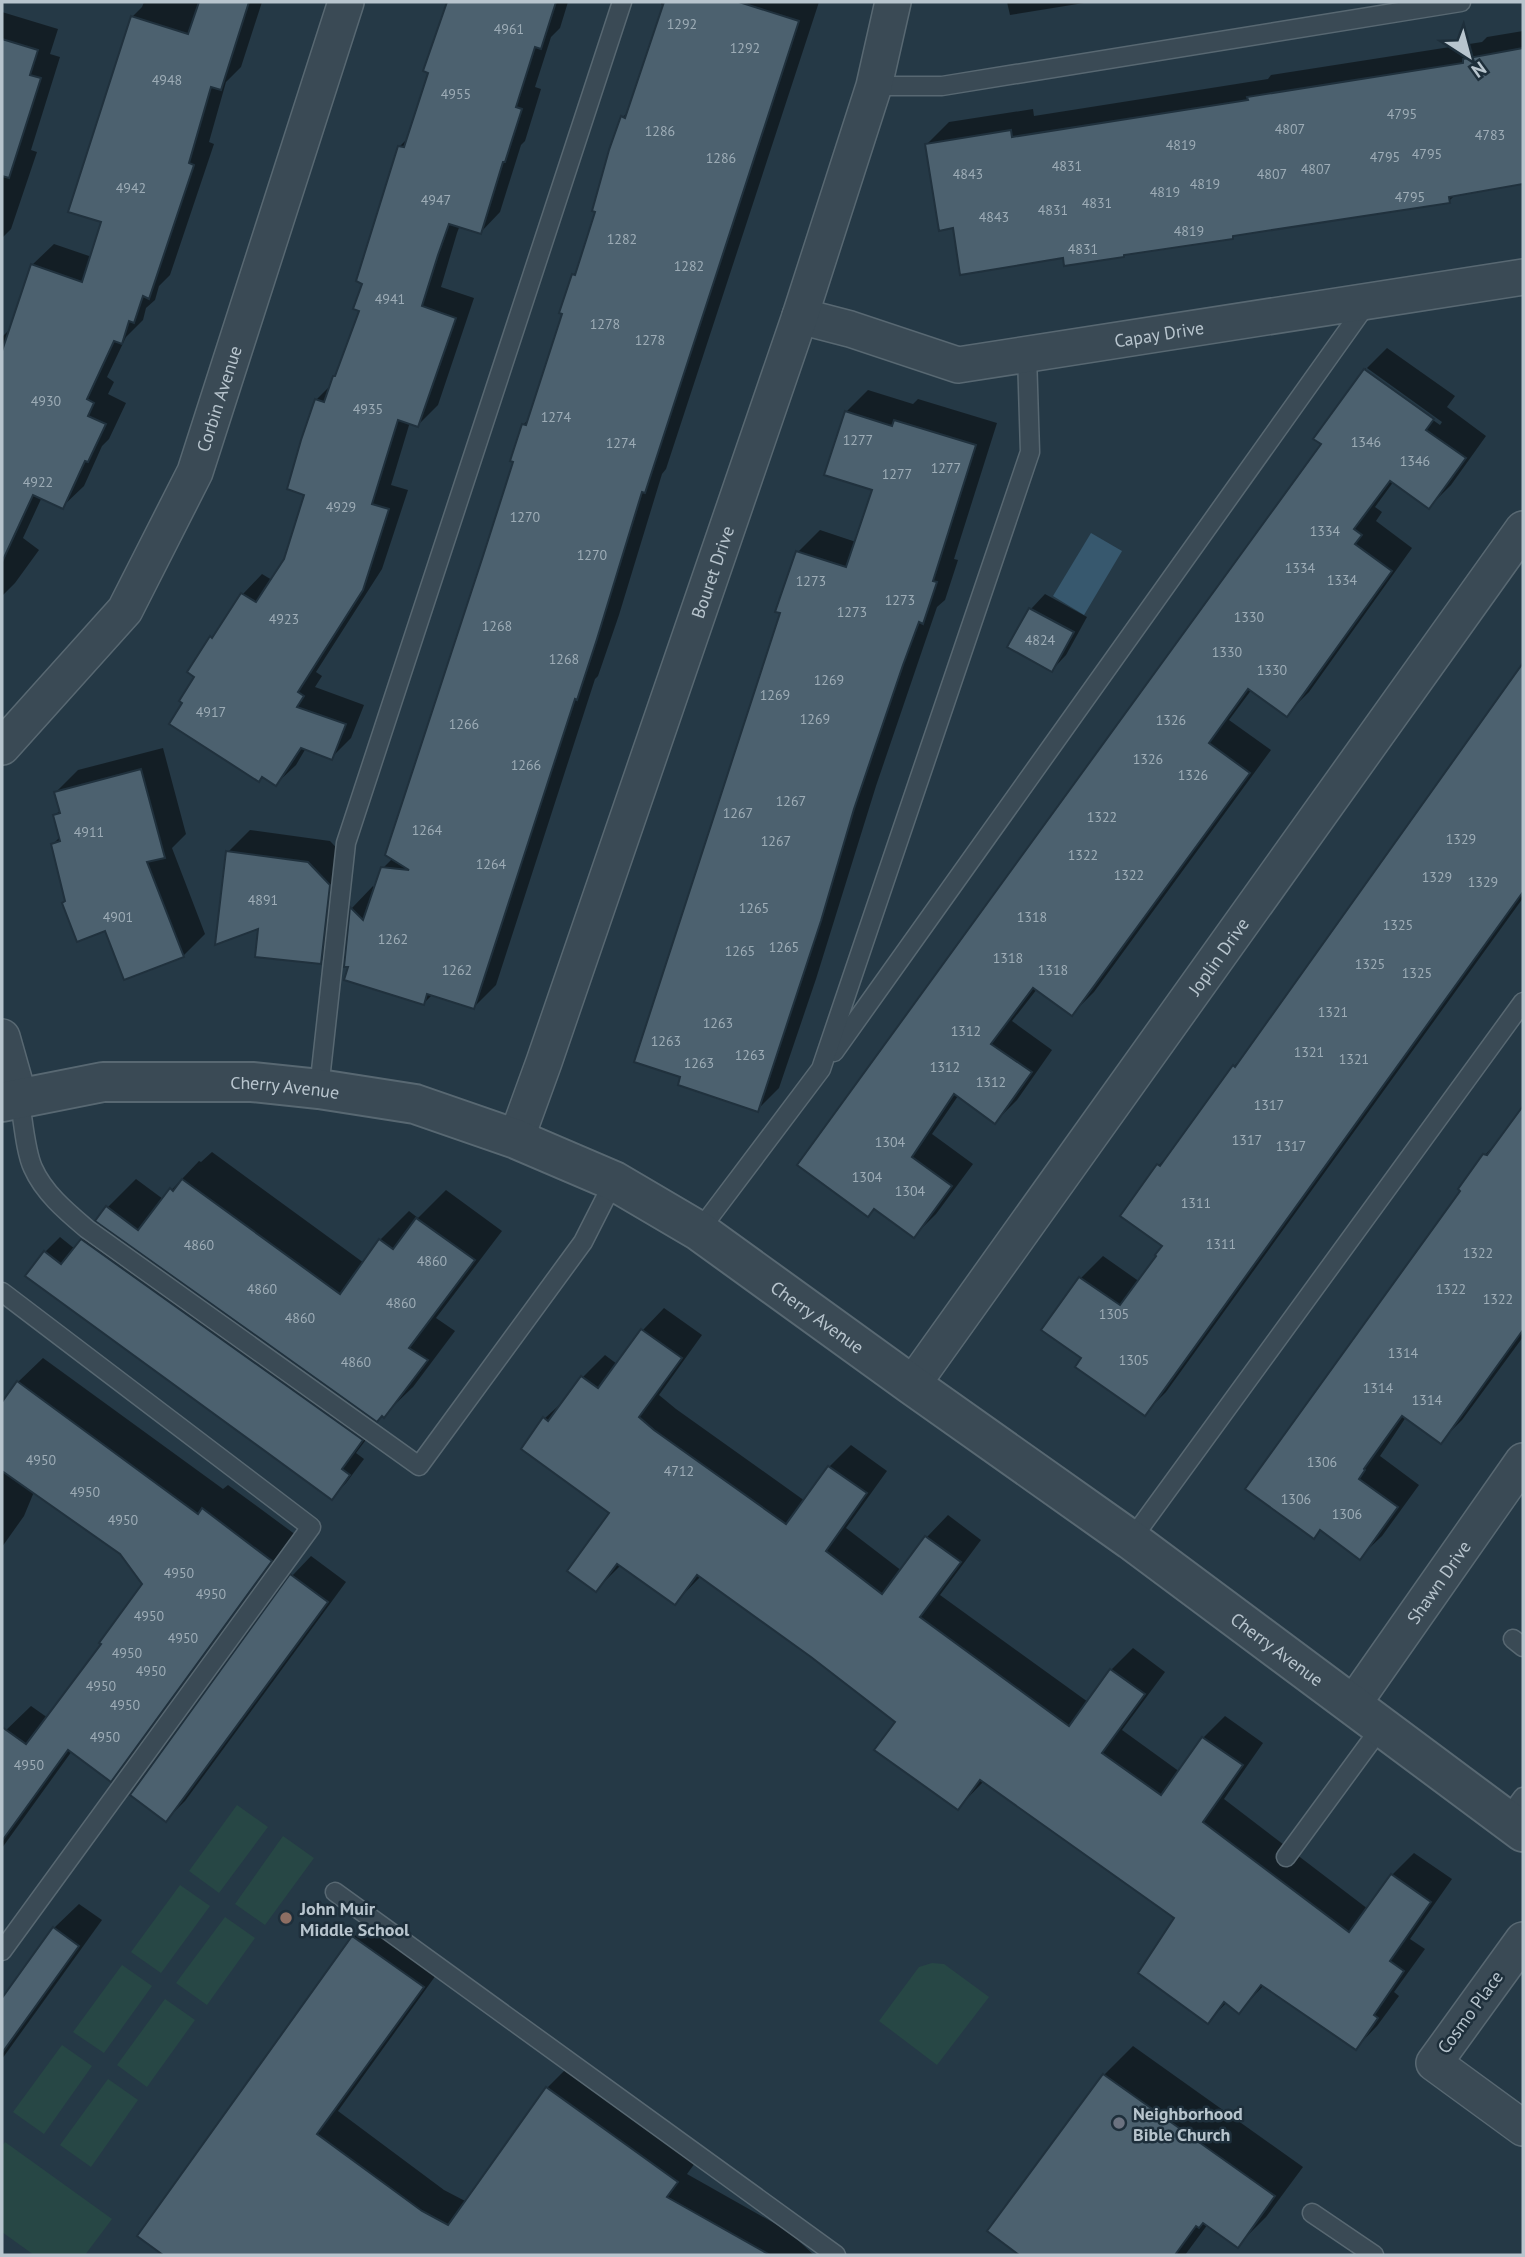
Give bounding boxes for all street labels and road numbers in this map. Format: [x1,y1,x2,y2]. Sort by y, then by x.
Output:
street label: Capay Drive [1113,315,1206,352]
street label: Corbin Avenue [191,342,246,455]
street label: Bouret Drive [686,523,739,621]
street label: Joplin Drive [1182,913,1254,1000]
street label: Cherry Avenue [230,1070,341,1104]
street label: Cherry Avenue [766,1275,869,1358]
street label: Shawn Drive [1401,1536,1476,1628]
street label: Cherry Avenue [1226,1607,1328,1691]
street label: Cosmo Place [1432,1966,1508,2058]

